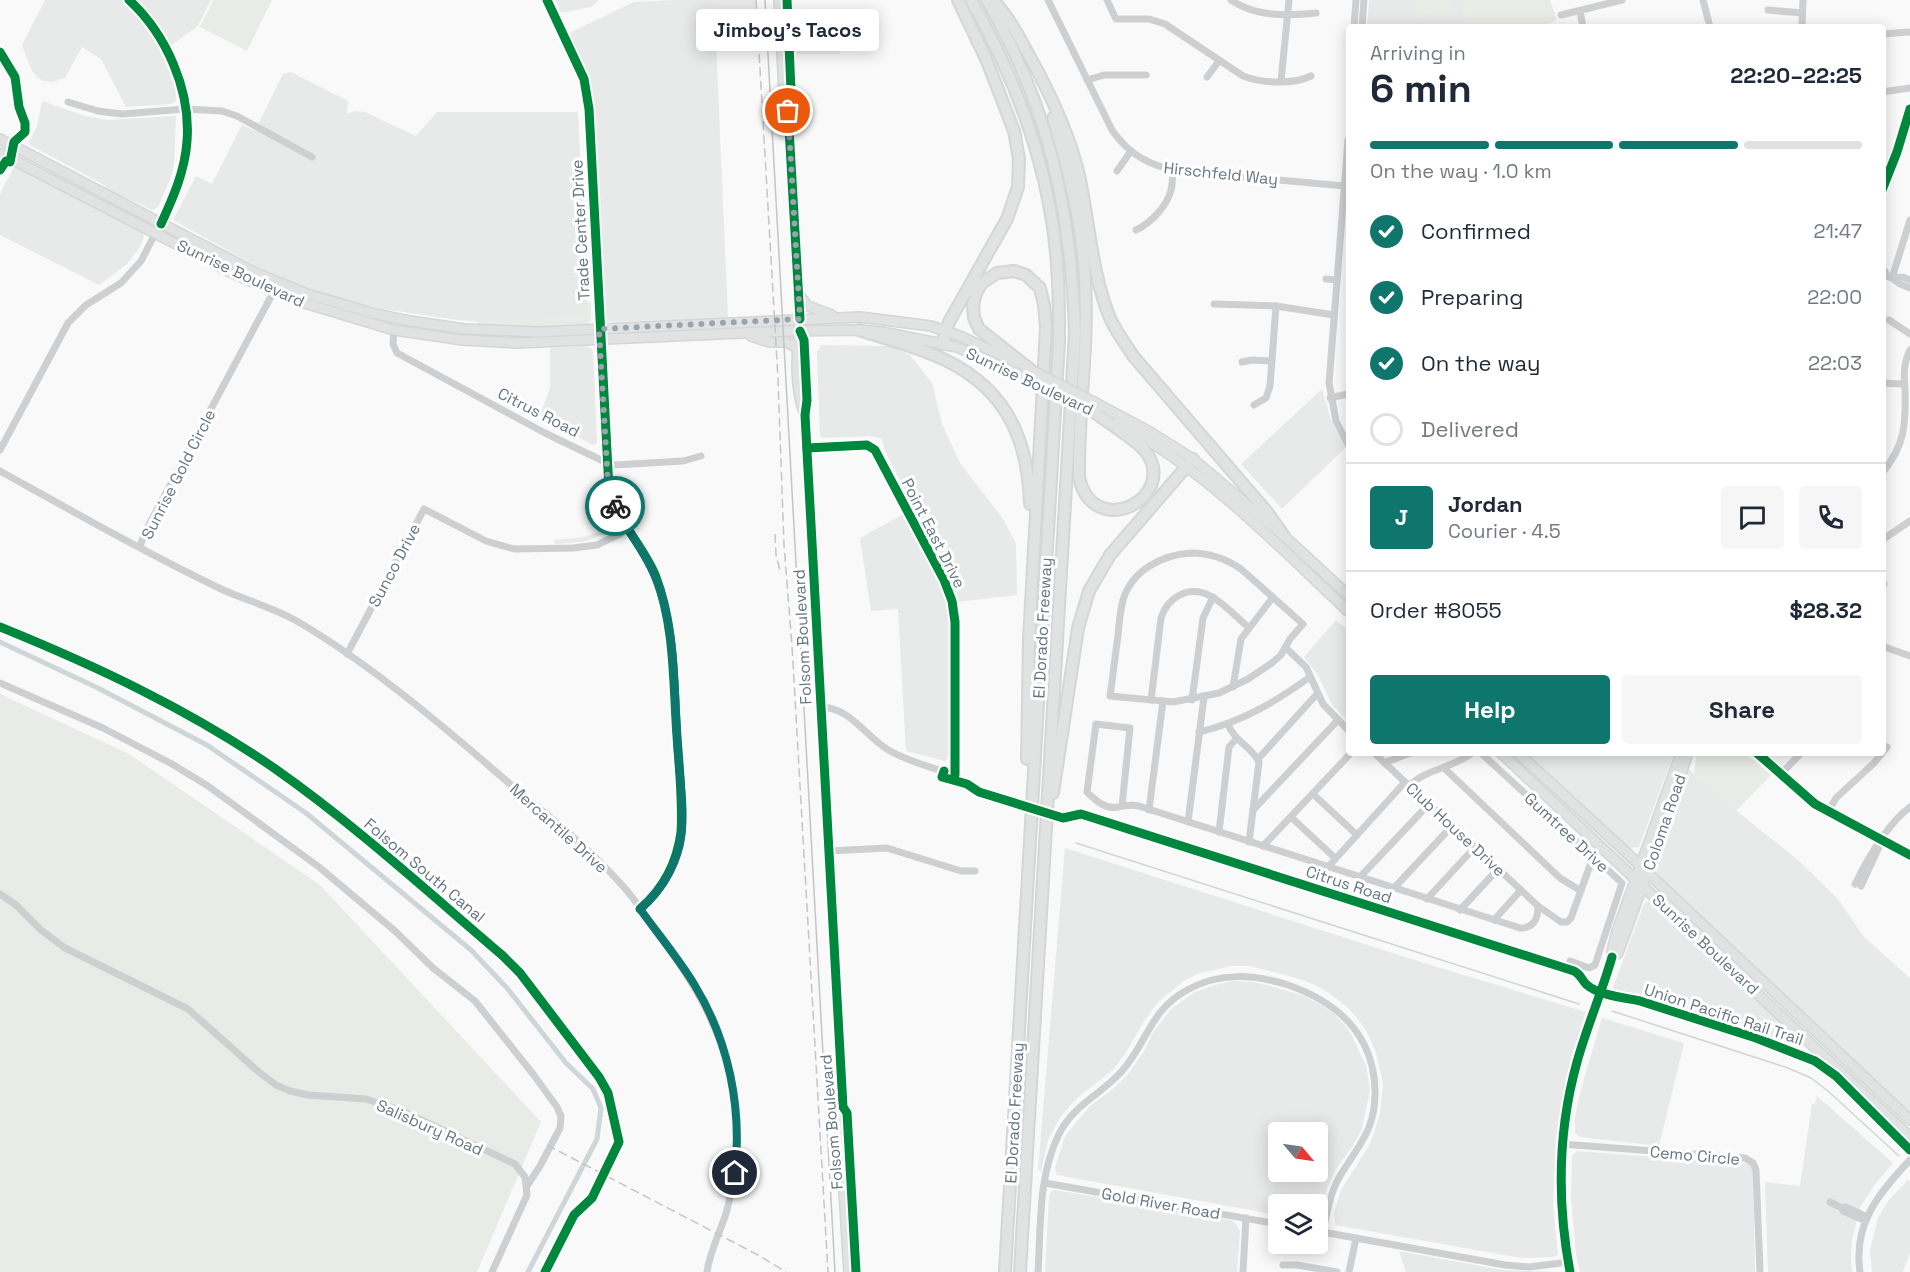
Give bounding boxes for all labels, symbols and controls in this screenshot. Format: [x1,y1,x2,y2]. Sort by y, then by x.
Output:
callout: Jimboy's Tacos [696,9,880,51]
text: Jimboy's Tacos [713,17,862,43]
text: Arriving in [1370,40,1466,66]
text: 22:20–22:25 [1730,61,1862,89]
text: 6 min [1370,64,1472,113]
pin [762,85,813,136]
icon: bag [771,94,804,127]
street label: Hirschfeld Way [1163,157,1279,190]
text: On the way · 1.0 km [1370,158,1552,184]
street label: Trade Center Drive [566,159,595,301]
icon: check [1370,215,1403,248]
text: Confirmed [1421,217,1531,245]
text: 21:47 [1813,218,1862,244]
street label: Sunrise Boulevard [174,235,308,312]
icon: check [1370,281,1403,314]
text: Preparing [1421,283,1523,311]
text: 22:00 [1807,284,1862,310]
street label: Sunrise Boulevard [963,343,1097,420]
icon: check [1370,347,1403,380]
text: On the way [1421,349,1540,377]
text: 22:03 [1808,350,1862,376]
street label: Citrus Road [494,383,583,442]
street label: Sunrise Gold Circle [137,406,220,543]
text: Delivered [1421,415,1519,443]
street label: Point East Drive [897,475,970,592]
courier [585,476,645,536]
button: chat [1721,486,1784,549]
button: phone [1799,486,1862,549]
icon: bike [599,490,632,523]
text: Jordan [1448,490,1523,518]
text: J [1395,503,1408,531]
text: Courier · 4.5 [1448,518,1561,544]
street label: Sunco Drive [364,520,425,610]
street label: El Dorado Freeway [1028,557,1057,699]
street label: Folsom Boulevard [788,569,817,705]
text: Order #8055 [1370,596,1502,624]
text: $28.32 [1789,596,1862,624]
button: Help [1370,675,1610,744]
button: Share [1622,675,1862,744]
street label: Coloma Road [1638,771,1691,873]
street label: Club House Drive [1401,778,1510,881]
street label: Mercantile Drive [505,779,612,878]
street label: Gumtree Drive [1520,788,1613,877]
street label: Folsom South Canal [360,814,490,927]
street label: Citrus Road [1303,861,1395,908]
street label: Sunrise Boulevard [1648,890,1763,999]
street label: Union Pacific Rail Trail [1642,979,1806,1050]
street label: El Dorado Freeway [1000,1042,1029,1184]
street label: Folsom Boulevard [815,1054,848,1190]
street label: Salisbury Road [373,1095,486,1160]
north arrow [1268,1122,1328,1182]
map controls [1268,1122,1328,1254]
street label: Cemo Circle [1649,1141,1741,1170]
pin [709,1147,760,1198]
icon: home [718,1156,751,1189]
street label: Gold River Road [1100,1183,1222,1224]
button: layers [1268,1194,1328,1254]

